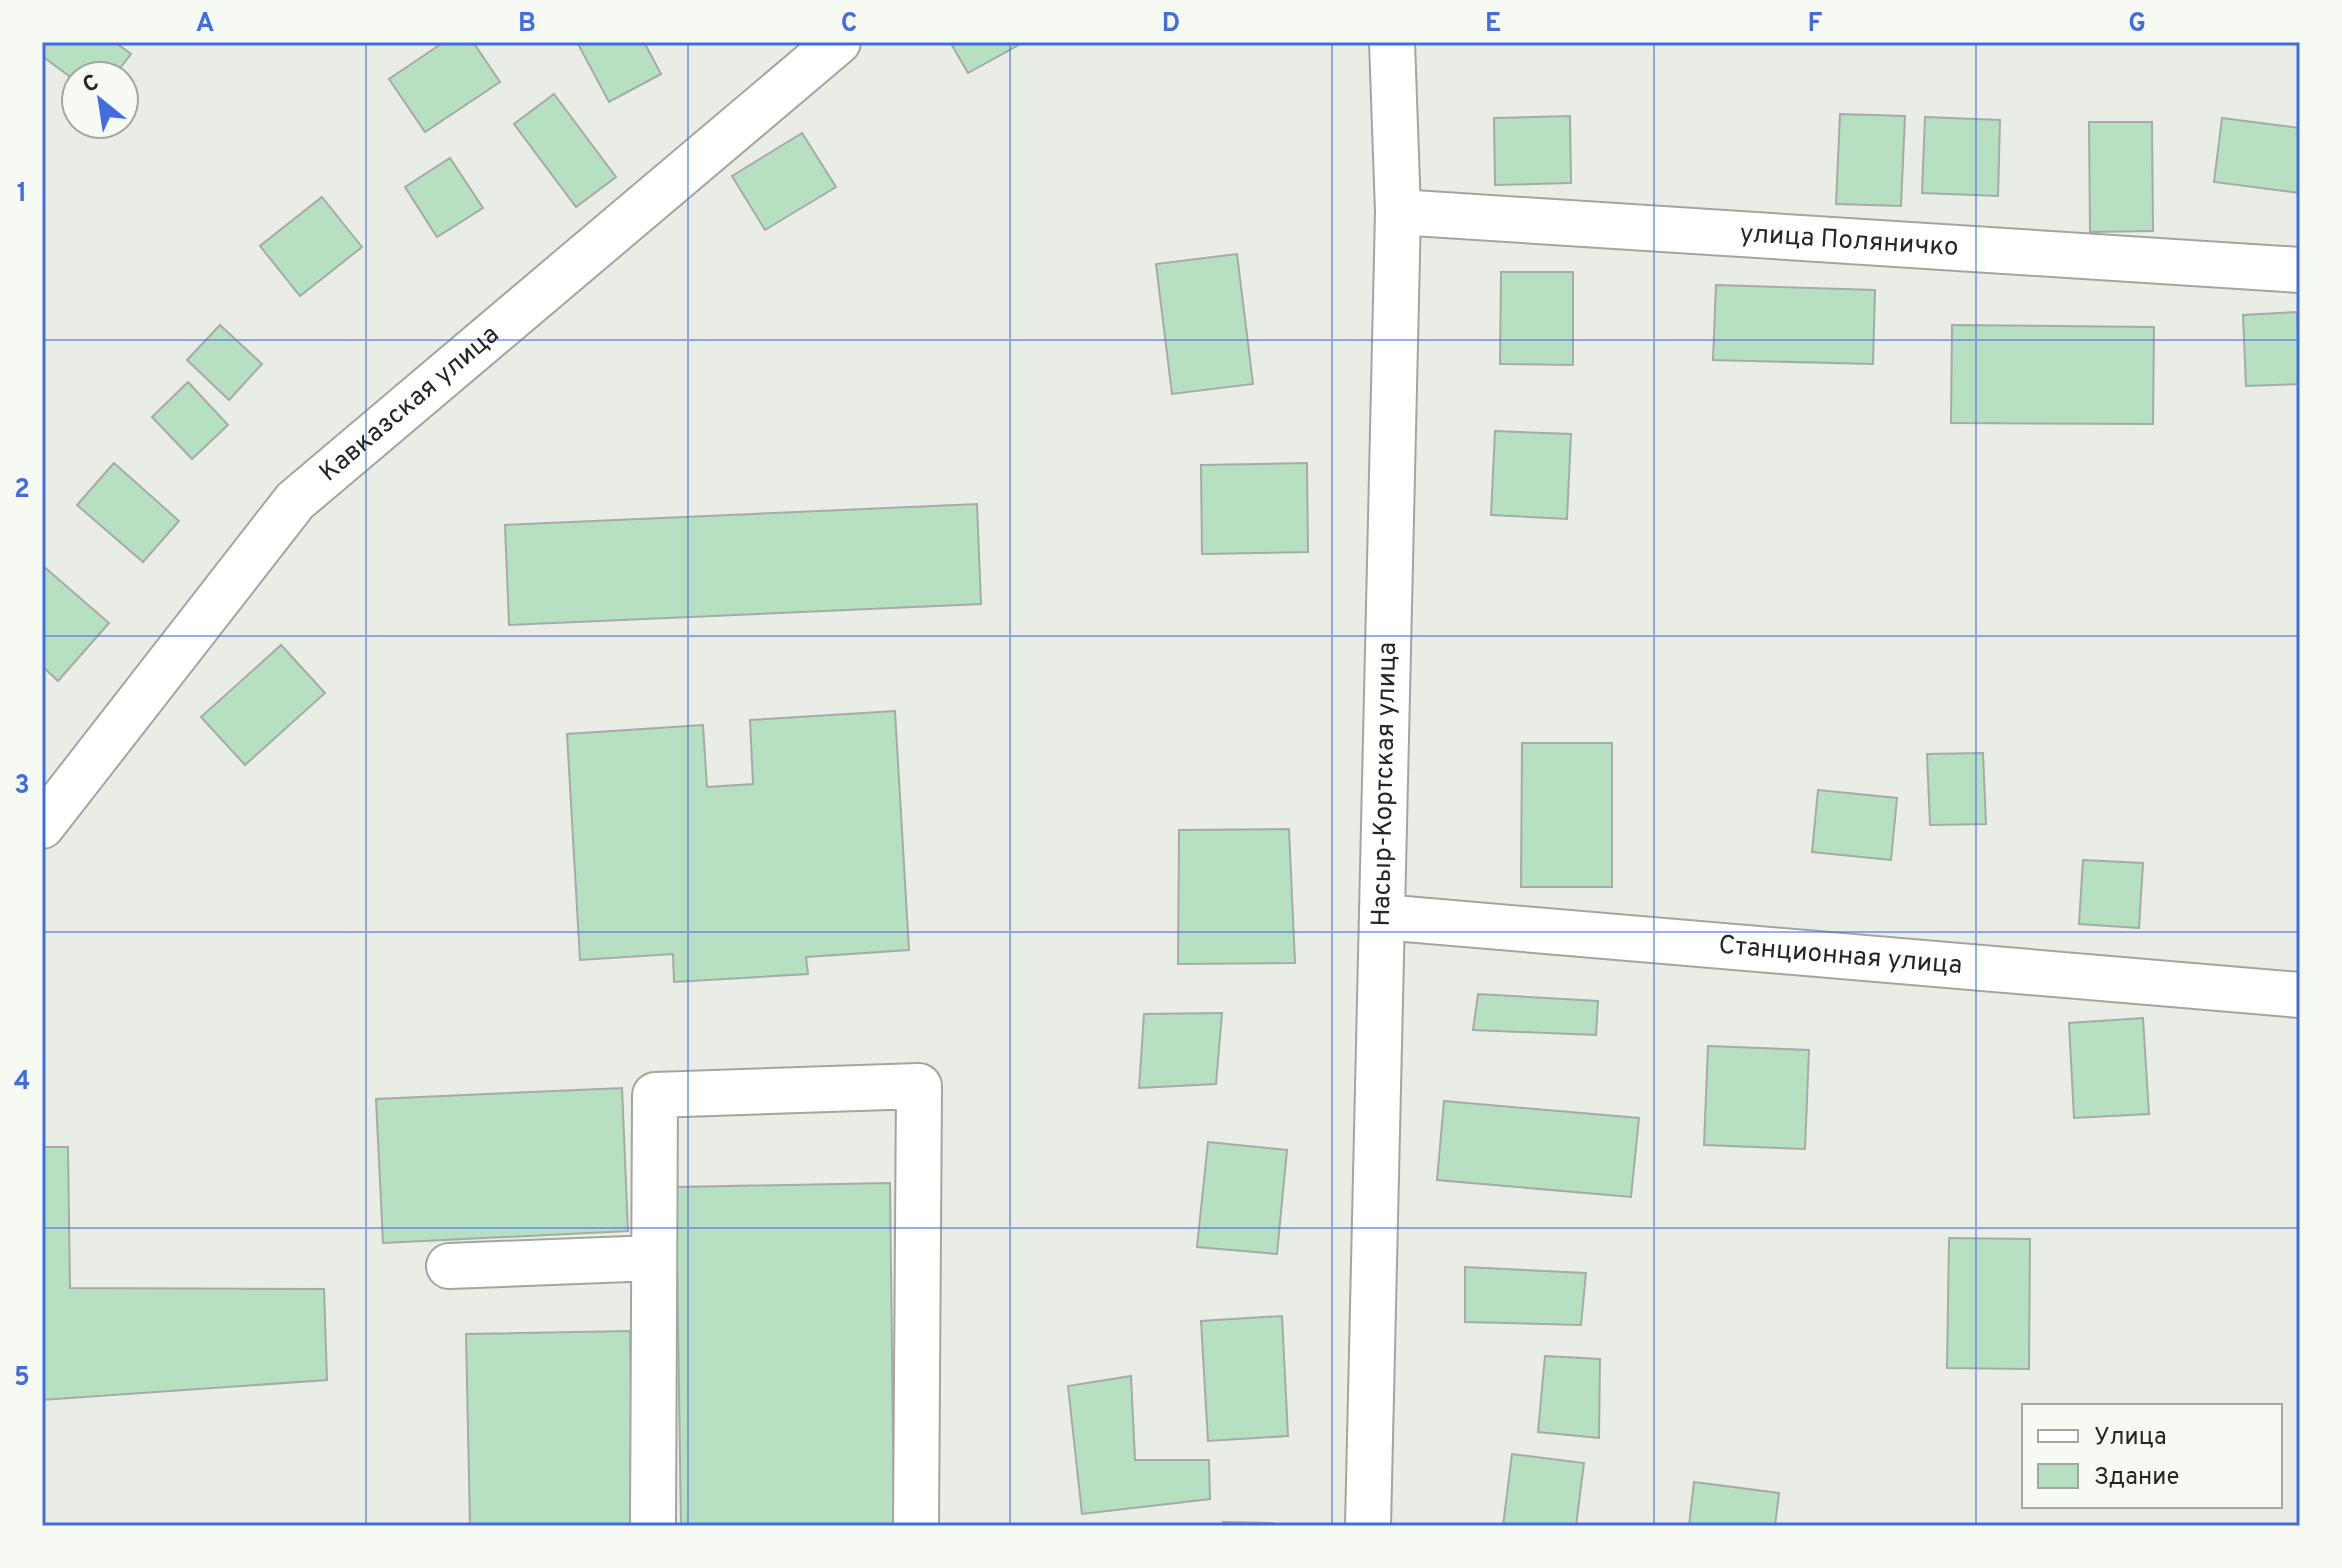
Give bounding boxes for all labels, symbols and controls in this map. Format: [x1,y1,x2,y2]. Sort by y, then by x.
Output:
text: A [196,8,214,41]
text: B [518,8,536,41]
text: C [841,8,857,41]
text: D [1162,8,1180,41]
text: E [1485,8,1501,41]
text: F [1808,8,1823,41]
text: G [2128,8,2146,41]
north arrow [60,60,140,140]
text: С [78,70,104,100]
text: 1 [17,178,27,211]
street label: улица Поляничко [1739,218,1960,265]
street label: Кавказская улица [313,319,506,489]
text: 2 [14,474,30,507]
street label: Насыр-Кортская улица [1365,641,1405,927]
text: 3 [14,770,30,803]
street label: Станционная улица [1717,929,1964,983]
text: 4 [14,1066,30,1099]
text: 5 [14,1362,30,1395]
legend [2022,1404,2282,1508]
text: Улица [2094,1423,2167,1453]
text: Здание [2094,1463,2180,1493]

